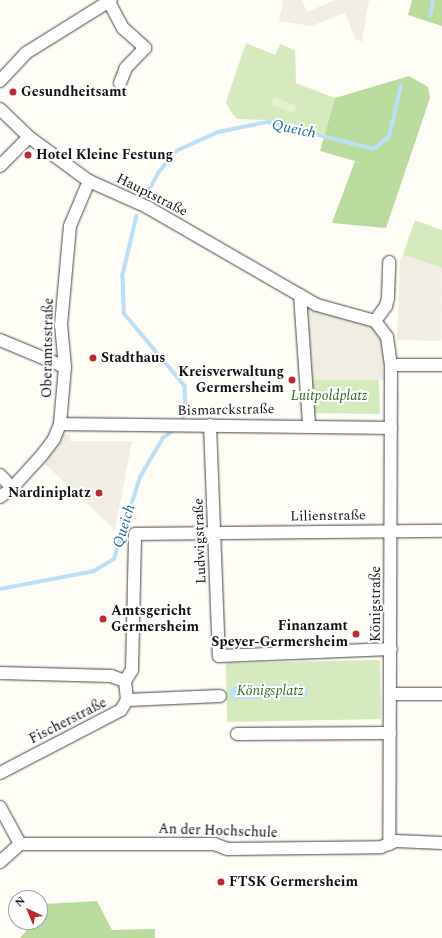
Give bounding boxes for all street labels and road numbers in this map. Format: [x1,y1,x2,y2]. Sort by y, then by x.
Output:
street label: Hauptstraße [114,170,190,220]
street label: Oberamtsstraße [39,298,57,398]
street label: Bismarckstraße [177,401,275,419]
street label: Ludwigstraße [190,498,210,584]
street label: Lilienstraße [290,507,366,525]
street label: Königstraße [368,566,384,642]
street label: Fischerstraße [26,694,110,748]
street label: An der Hochschule [158,821,278,841]

